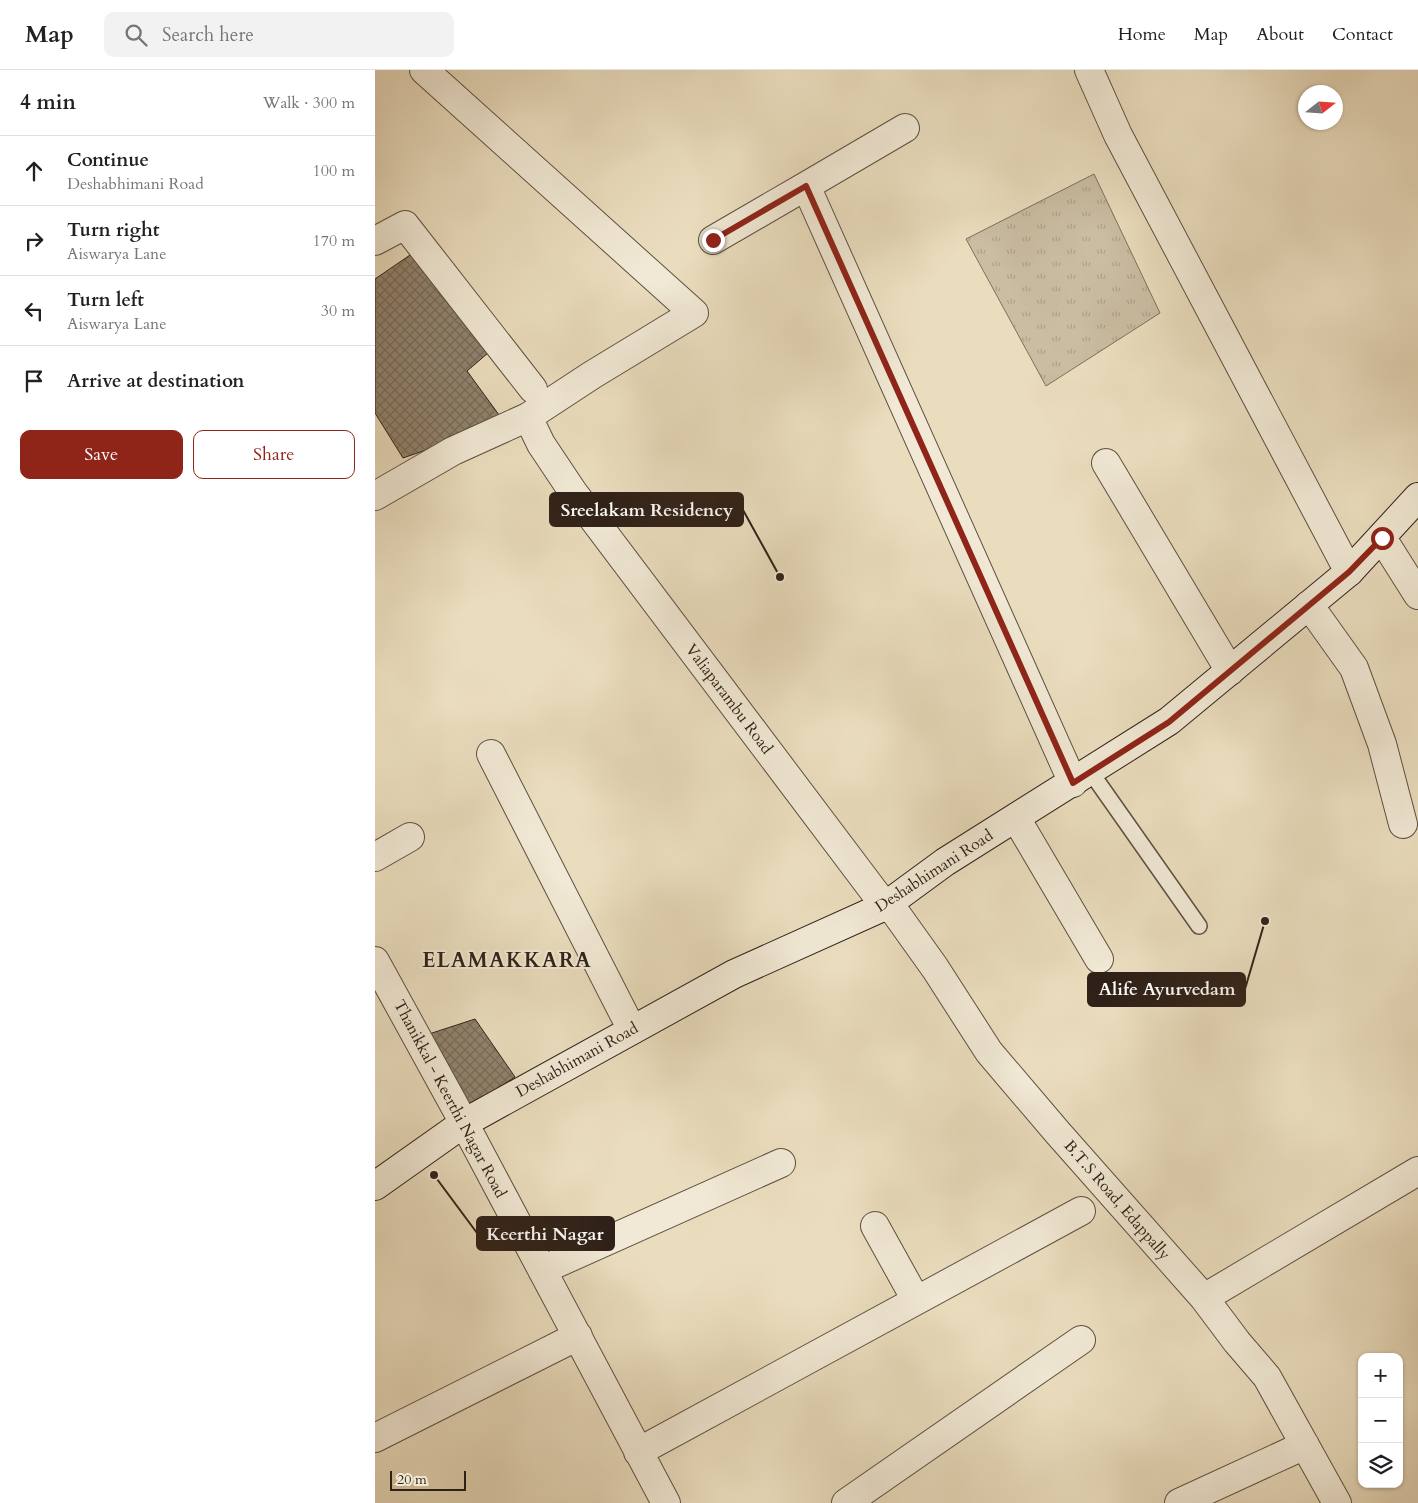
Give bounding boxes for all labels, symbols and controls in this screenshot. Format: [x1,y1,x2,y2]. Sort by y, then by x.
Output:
search box [104,12,454,57]
text: Map [25,18,74,51]
icon: search [122,21,150,49]
text: Search here [162,22,254,48]
text: Home [1118,22,1166,47]
text: Map [1194,22,1228,47]
text: About [1256,22,1304,47]
text: Contact [1332,22,1393,47]
north arrow [1298,85,1343,130]
text: 4 min [20,88,76,117]
text: Walk · 300 m [263,92,355,114]
text: Continue [67,147,149,173]
icon: ahead [20,157,48,185]
text: 100 m [313,160,355,182]
text: Deshabhimani Road [67,173,204,195]
text: Turn right [67,217,159,243]
icon: right [20,227,48,255]
route end [702,229,725,252]
text: 170 m [313,230,355,252]
text: Aiswarya Lane [67,243,166,265]
text: Turn left [67,287,144,313]
icon: left [20,297,48,325]
text: 30 m [321,300,355,322]
text: Aiswarya Lane [67,313,166,335]
icon: arrive [20,367,48,395]
text: Arrive at destination [67,368,244,394]
button: Save [20,430,183,479]
button: Share [193,430,355,479]
callout: Sreelakam Residency [550,493,743,526]
text: Sreelakam Residency [561,498,734,523]
route start [1371,527,1394,550]
street label: Valiaparambu Road [680,639,778,759]
street label: Deshabhimani Road [871,824,998,917]
district label: ELAMAKKARA [422,946,592,975]
callout: Alife Ayurvedam [1088,973,1245,1006]
text: Alife Ayurvedam [1098,977,1236,1002]
street label: Thanikkal - Keerthi Nagar Road [388,996,512,1202]
street label: Deshabhimani Road [512,1017,643,1103]
street label: B.T.S Road, Edappally [1059,1135,1176,1265]
callout: Keerthi Nagar [477,1217,614,1250]
text: Keerthi Nagar [486,1222,604,1247]
map controls [1358,1353,1403,1488]
button: + [1358,1353,1403,1398]
button: − [1358,1398,1403,1443]
button: layers [1358,1443,1403,1488]
scale bar [390,1468,466,1491]
text: 20 m [397,1470,427,1489]

